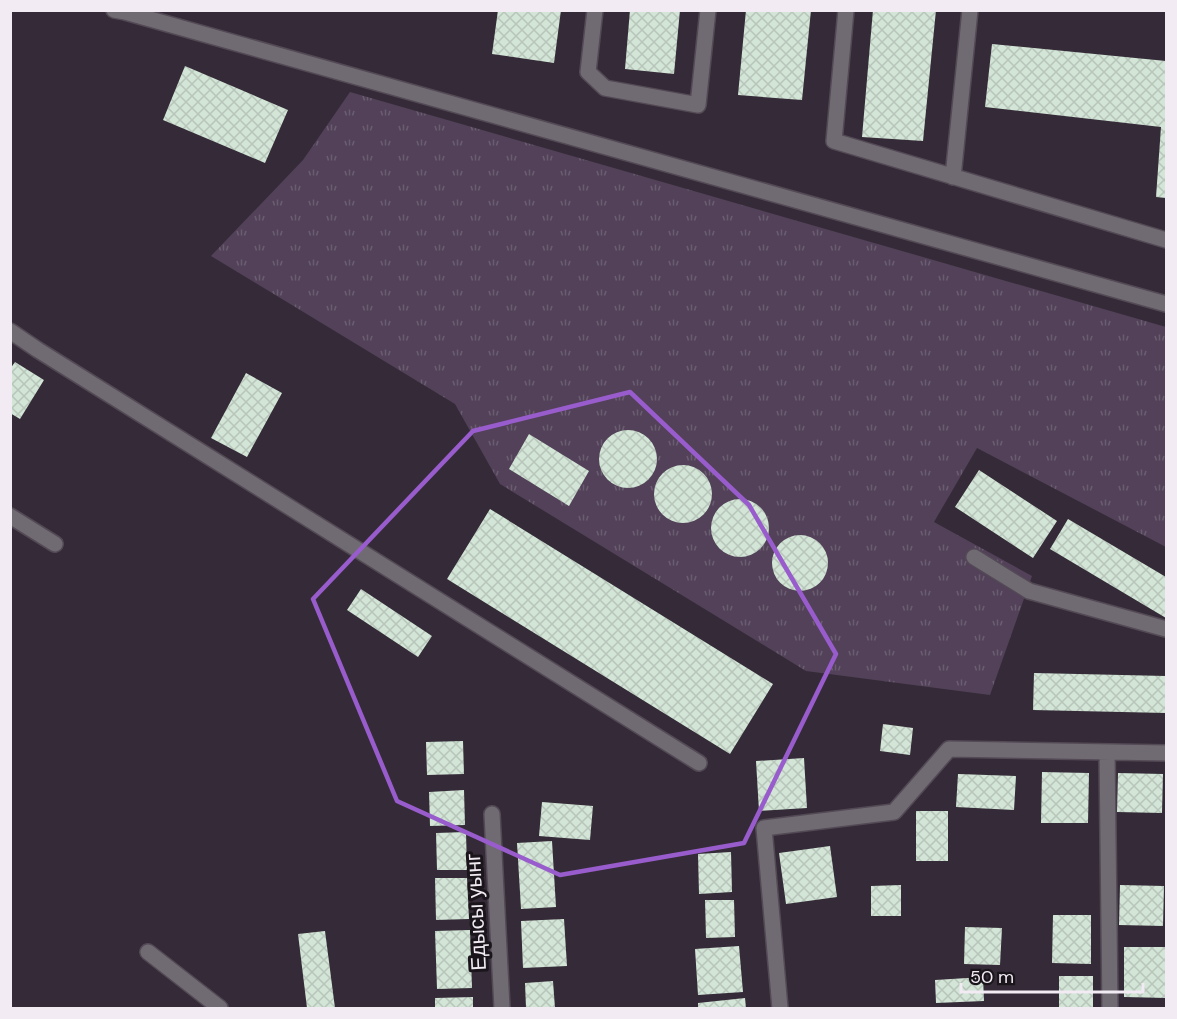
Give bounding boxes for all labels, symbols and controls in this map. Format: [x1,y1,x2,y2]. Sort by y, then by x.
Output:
street label: Едысы уынг [459,852,493,971]
scale bar [961,956,1142,994]
text: 50 m [970,965,1014,989]

